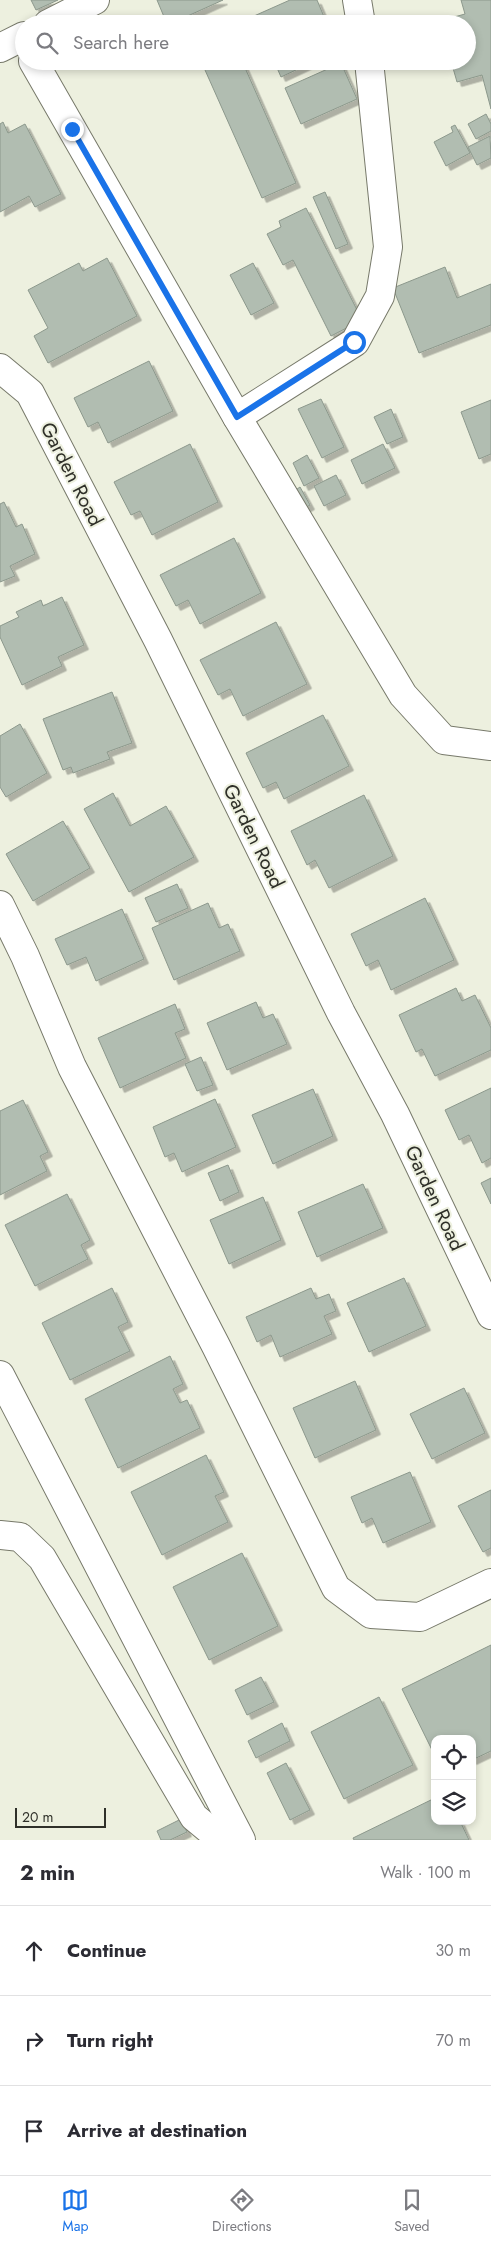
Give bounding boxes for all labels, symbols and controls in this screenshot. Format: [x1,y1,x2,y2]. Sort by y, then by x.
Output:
search box [15,15,476,70]
icon: search [33,29,61,57]
text: Search here [73,29,169,56]
route end [61,118,84,141]
route start [343,331,366,354]
street label: Garden Road [33,417,110,531]
street label: Garden Road [216,779,291,894]
street label: Garden Road [397,1141,472,1256]
map controls [431,1735,476,1825]
button: locate [431,1735,476,1780]
button: layers [431,1780,476,1825]
scale bar [15,1805,106,1828]
text: 20 m [22,1807,54,1827]
text: 2 min [20,1858,75,1888]
text: Walk · 100 m [380,1861,471,1884]
icon: ahead [20,1937,48,1965]
text: Continue [67,1937,146,1964]
text: 30 m [435,1939,471,1962]
icon: right [20,2027,48,2055]
text: Turn right [67,2027,153,2054]
text: 70 m [436,2029,471,2052]
icon: arrive [20,2117,48,2145]
text: Arrive at destination [67,2117,247,2144]
tab: Map [61,2186,89,2236]
tab: Directions [212,2186,271,2236]
tab: Saved [394,2186,430,2236]

